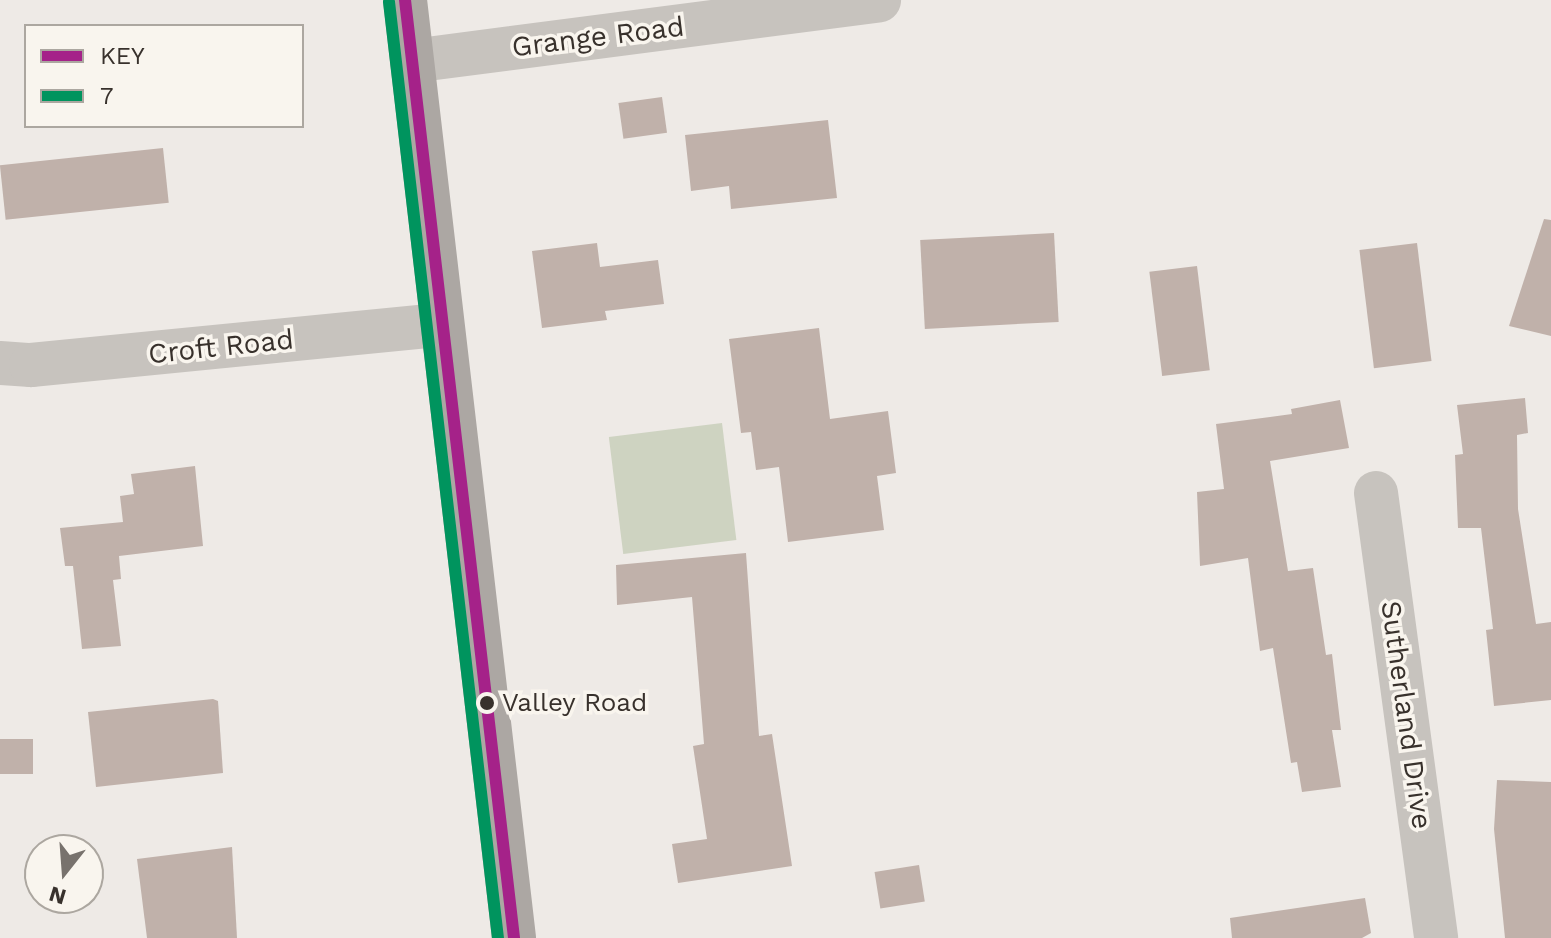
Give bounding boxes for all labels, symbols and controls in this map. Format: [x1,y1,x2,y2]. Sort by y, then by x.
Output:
street label: Grange Road [510,10,686,64]
legend [24,24,304,128]
text: KEY [100,42,145,70]
text: 7 [100,82,113,110]
street label: Croft Road [147,323,295,371]
street label: Sutherland Drive [1373,599,1439,831]
place label: Valley Road [502,687,648,719]
marker: Valley Road [479,695,495,711]
north arrow [24,834,104,914]
text: N [46,881,69,910]

